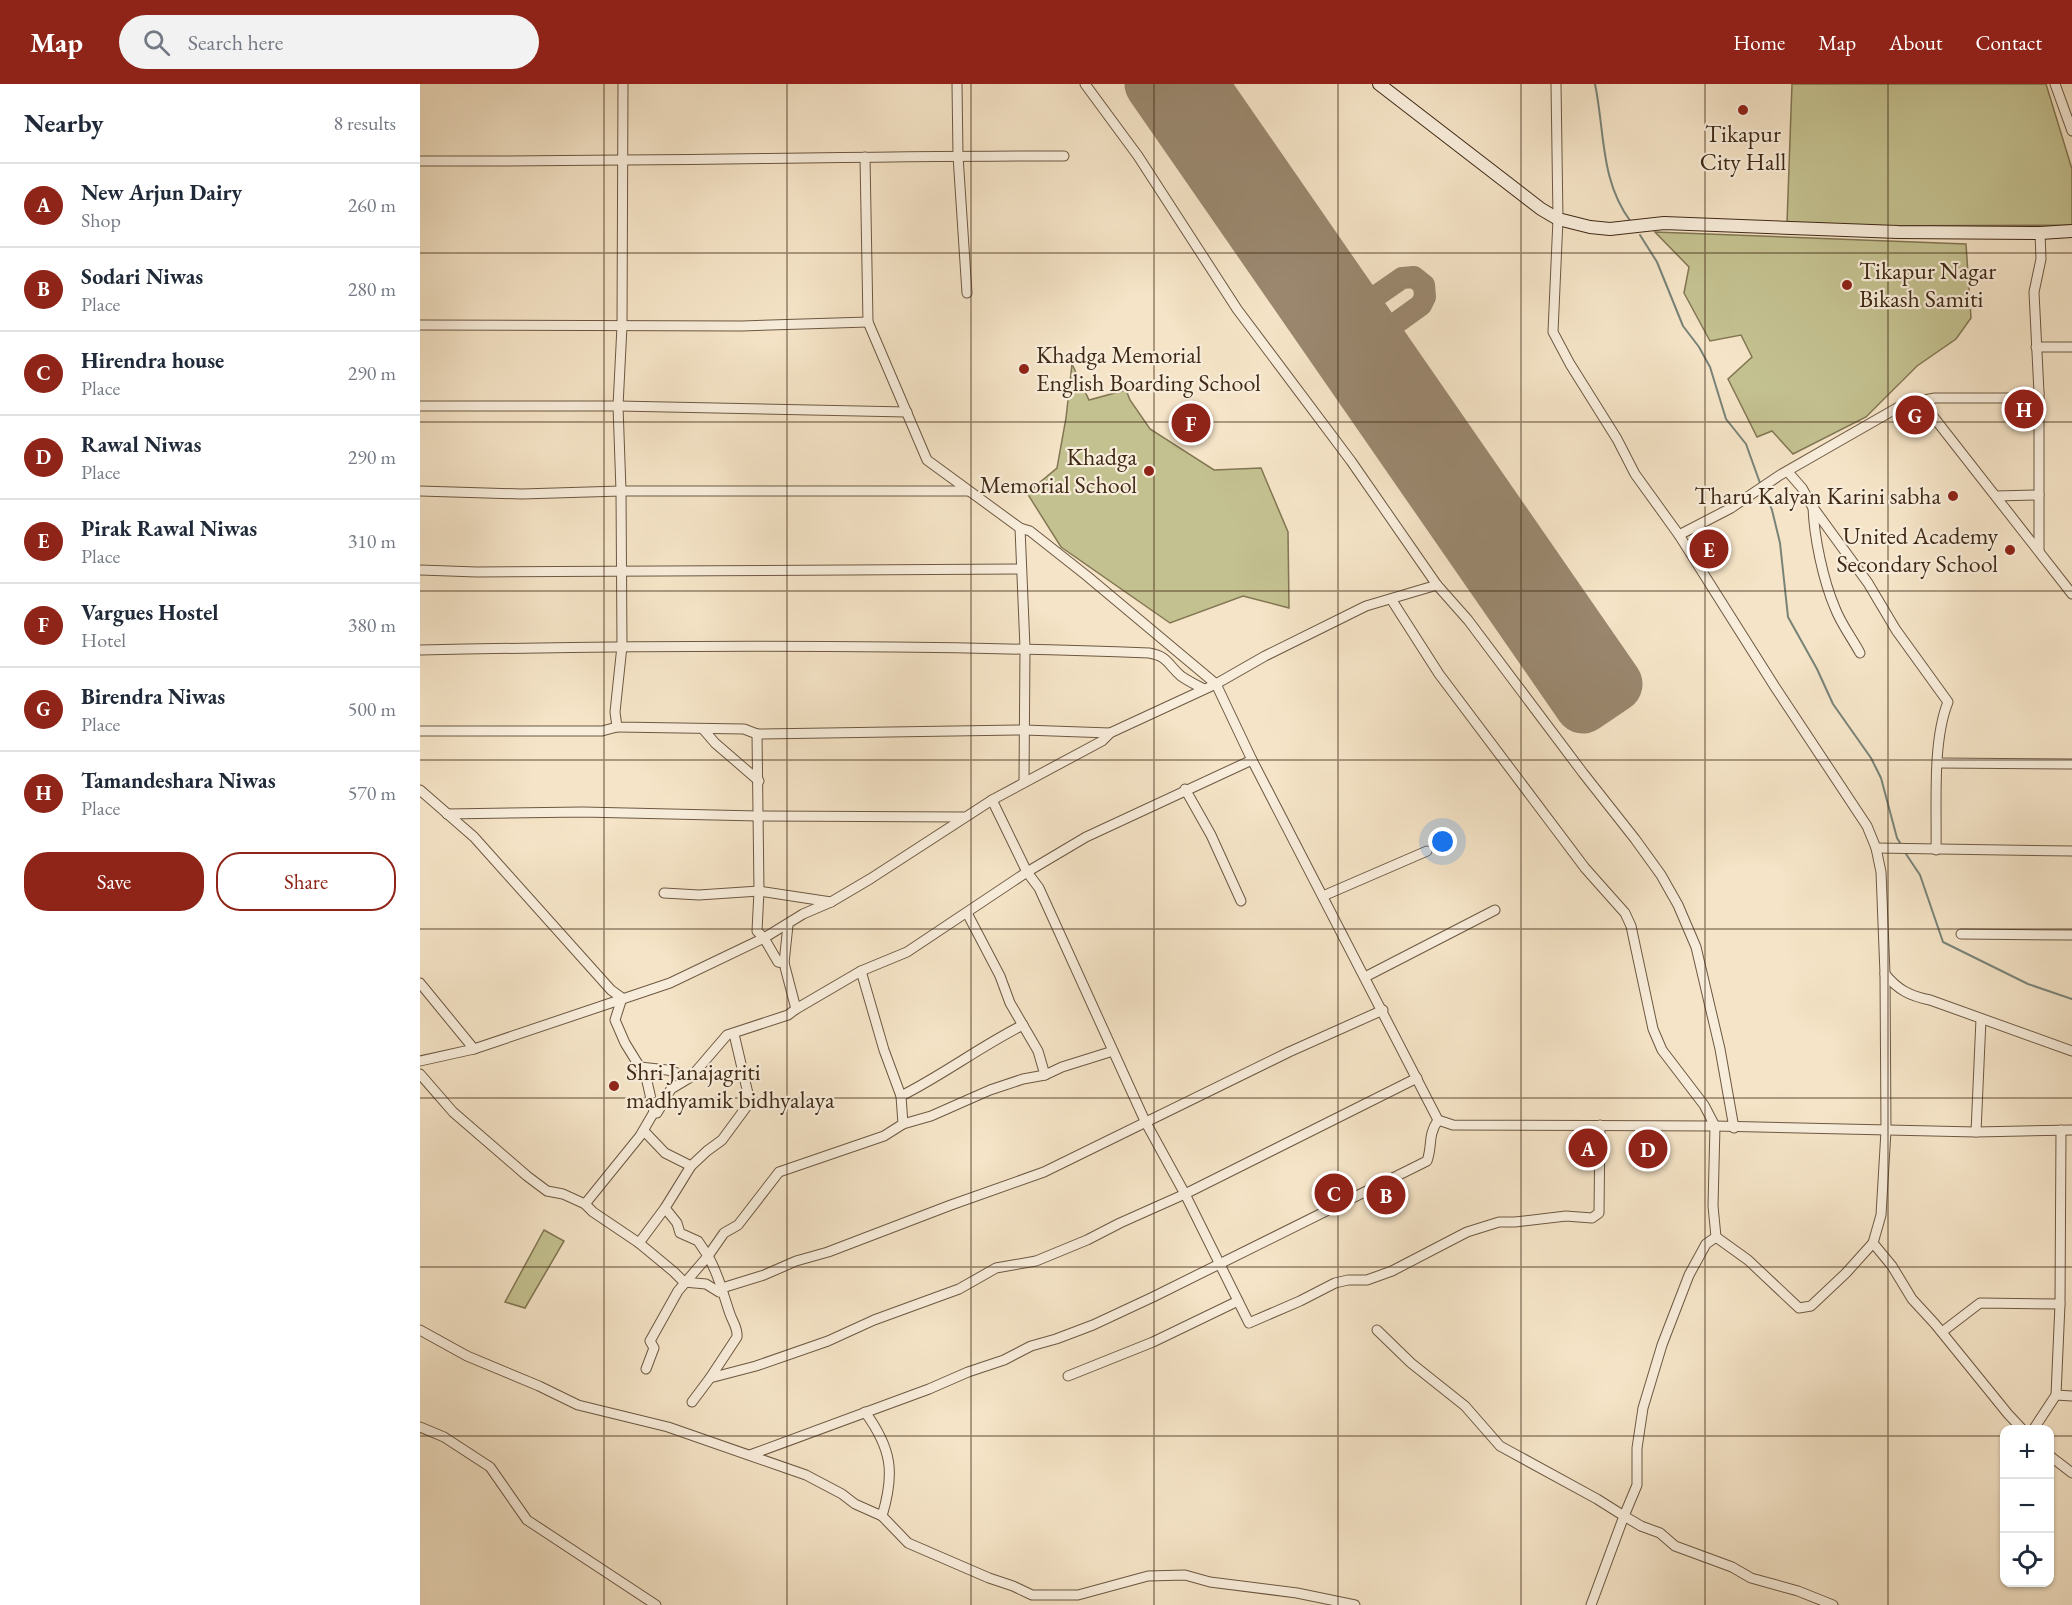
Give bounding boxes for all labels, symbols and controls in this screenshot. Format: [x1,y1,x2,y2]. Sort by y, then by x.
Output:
search box [119,15,539,69]
text: Map [30,24,83,60]
icon: search [140,26,173,59]
text: Search here [188,28,283,57]
text: Home [1733,29,1785,56]
text: Map [1818,29,1856,56]
text: About [1889,29,1942,56]
text: Contact [1975,29,2042,56]
marker: Tikapur City Hall [1736,103,1750,117]
text: Nearby [24,106,104,140]
text: 8 results [333,110,396,136]
place label: Tikapur City Hall [1700,118,1786,177]
text: New Arjun Dairy [81,178,242,207]
text: A [36,192,51,218]
text: 260 m [348,192,396,218]
text: Shop [81,207,121,233]
place label: Tikapur Nagar Bikash Samiti [1859,255,1996,314]
text: Sodari Niwas [81,262,203,291]
text: B [37,276,50,302]
text: 280 m [348,276,396,302]
marker: Tikapur Nagar Bikash Samiti [1840,278,1854,292]
text: Place [81,291,120,317]
place label: Khadga Memorial English Boarding School [1036,339,1261,398]
text: Hirendra house [81,346,224,375]
text: C [36,360,51,386]
text: 290 m [348,360,396,386]
marker: Khadga Memorial English Boarding School [1017,362,1031,376]
text: Place [81,375,120,401]
pin: H [2004,386,2044,432]
pin: G [1896,392,1934,438]
pin: F [1172,400,1210,446]
text: Rawal Niwas [81,430,201,459]
place label: Khadga Memorial School [979,441,1137,500]
text: D [36,444,51,470]
text: 290 m [348,444,396,470]
text: Place [81,459,120,485]
marker: Khadga Memorial School [1142,464,1156,478]
place label: Tharu Kalyan Karini sabha [1694,480,1941,511]
marker: Tharu Kalyan Karini sabha [1946,489,1960,503]
text: Pirak Rawal Niwas [81,514,257,543]
place label: United Academy Secondary School [1836,520,1998,579]
pin: E [1690,526,1728,572]
text: E [38,528,49,554]
text: 310 m [348,528,396,554]
text: Place [81,543,120,569]
marker: United Academy Secondary School [2003,543,2017,557]
text: Vargues Hostel [81,598,219,627]
text: F [38,612,49,638]
text: 380 m [348,612,396,638]
text: Hotel [81,627,126,653]
text: Birendra Niwas [81,682,225,711]
text: G [36,696,51,722]
text: 500 m [348,696,396,722]
text: Place [81,711,120,737]
text: Tamandeshara Niwas [81,766,276,795]
text: H [35,780,52,806]
text: 570 m [348,780,396,806]
text: Place [81,795,120,821]
your location [1428,827,1457,856]
button: Save [24,852,204,911]
button: Share [216,852,396,911]
place label: Shri Janajagriti madhyamik bidhyalaya [626,1056,835,1115]
marker: Shri Janajagriti madhyamik bidhyalaya [607,1079,621,1093]
pin: A [1568,1126,1608,1170]
pin: D [1628,1126,1668,1172]
pin: C [1314,1170,1354,1216]
pin: B [1366,1172,1406,1218]
map controls [2000,1425,2054,1587]
button: + [2000,1425,2054,1479]
button: − [2000,1479,2054,1533]
button: locate [2000,1533,2054,1587]

